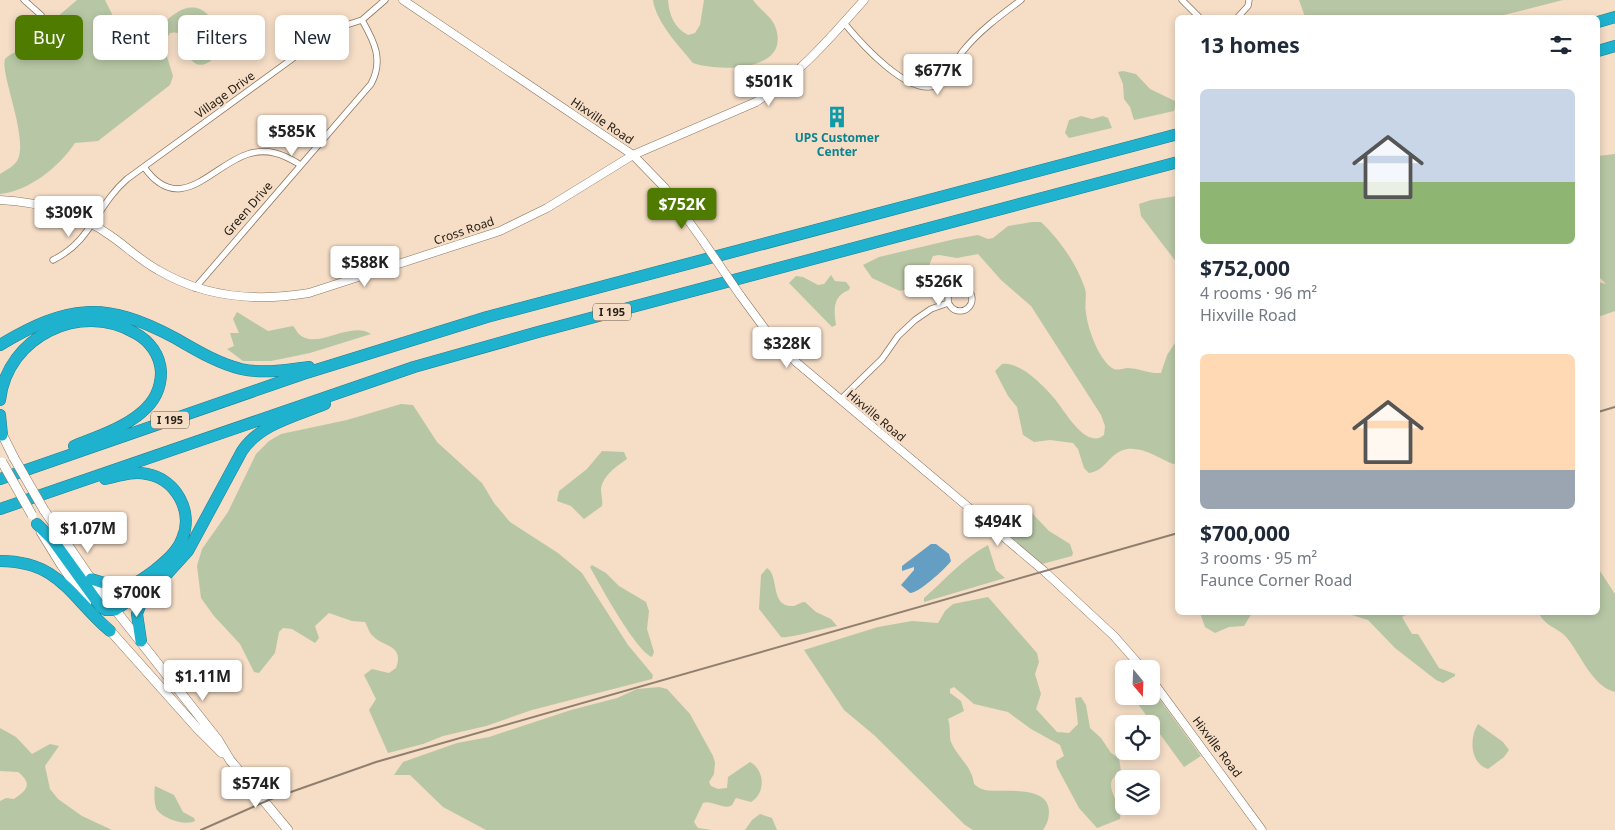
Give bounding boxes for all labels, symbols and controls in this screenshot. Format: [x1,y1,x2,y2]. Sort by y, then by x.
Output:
chip: Buy [15,15,83,60]
chip: Rent [93,15,168,60]
chip: Filters [178,15,265,60]
chip: New [275,15,349,60]
text: 13 homes [1200,31,1300,59]
icon: filters [1547,31,1575,59]
pin: $677K [903,54,973,96]
text: $677K [914,59,962,81]
pin: $501K [734,64,804,107]
street label: Village Drive [191,67,258,122]
text: $501K [745,70,793,92]
street label: Hixville Road [567,93,637,148]
building icon: UPS Customer Center [824,104,850,130]
pin: $585K [257,114,327,157]
text: $585K [268,120,316,142]
icon: home [1343,122,1433,212]
place label: UPS Customer Center [795,129,880,160]
street label: Green Drive [219,178,276,240]
pin: $752K [647,188,717,230]
text: $752K [658,193,706,215]
pin: $309K [34,196,104,238]
text: $309K [45,201,93,223]
street label: Cross Road [431,212,496,249]
pin: $588K [330,246,400,288]
text: $588K [341,251,389,273]
text: $752,000 [1200,254,1290,282]
pin: $526K [904,264,974,307]
text: $526K [915,270,963,292]
text: 4 rooms · 96 m² [1200,282,1317,304]
road number: I 195 [593,304,631,320]
text: Hixville Road [1200,304,1297,326]
pin: $328K [752,326,822,369]
text: $328K [763,332,811,354]
street label: Hixville Road [843,386,910,445]
icon: home [1343,387,1433,477]
road number: I 195 [151,412,189,428]
pin: $494K [963,504,1033,547]
text: $494K [974,510,1022,532]
pin: $1.07M [47,512,129,554]
text: $1.07M [60,517,116,539]
text: $700,000 [1200,519,1290,547]
text: 3 rooms · 95 m² [1200,547,1317,569]
text: Faunce Corner Road [1200,569,1352,591]
pin: $700K [102,576,172,618]
text: $700K [113,581,161,603]
pin: $1.11M [162,660,244,702]
north arrow [1115,660,1160,705]
map controls [1115,660,1160,815]
text: $1.11M [175,665,231,687]
street label: Hixville Road [1189,713,1246,781]
button: locate [1115,715,1160,760]
pin: $574K [221,766,291,809]
button: layers [1115,770,1160,815]
text: $574K [232,772,280,794]

